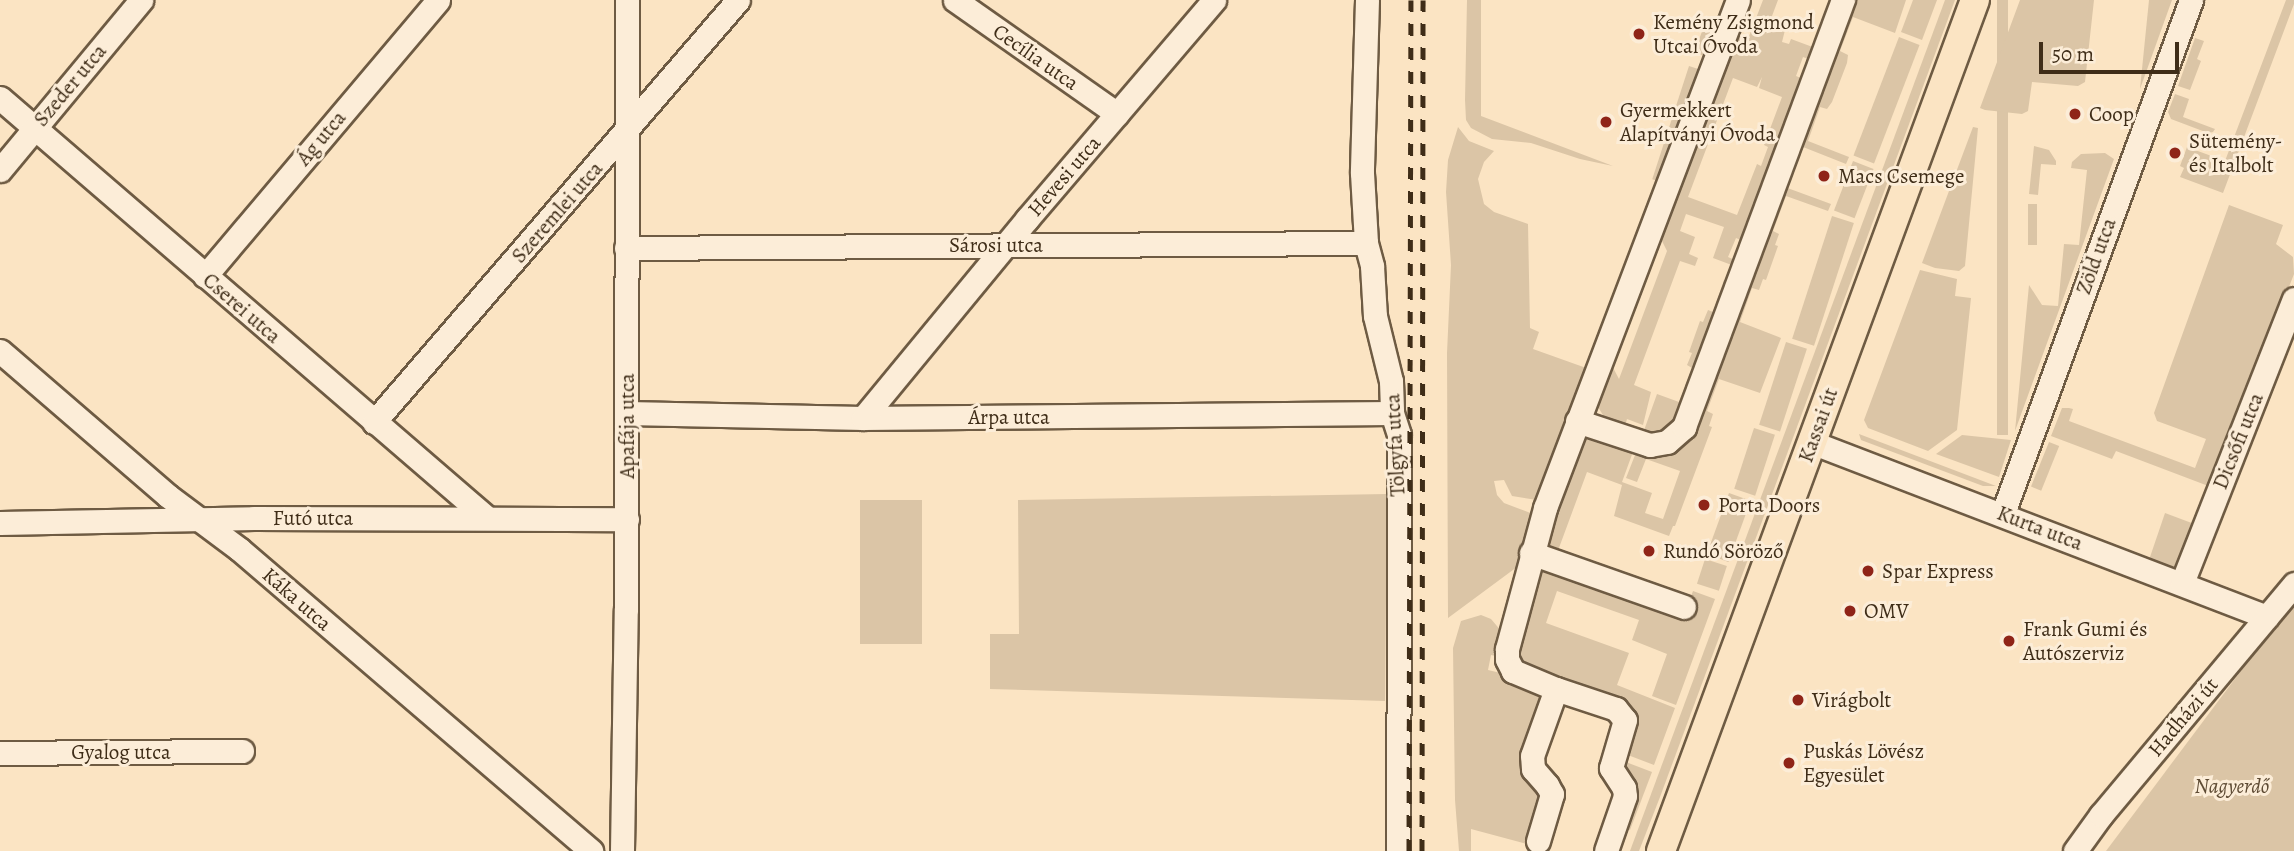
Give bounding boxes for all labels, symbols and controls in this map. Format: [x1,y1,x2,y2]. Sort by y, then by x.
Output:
place label: Kemény Zsigmond Utcai Óvoda [1653,9,1814,59]
street label: Cecília utca [988,18,1084,96]
marker: Kemény Zsigmond Utcai Óvoda [1631,26,1647,42]
scale bar [2042,28,2182,72]
street label: Szeder utca [28,39,112,131]
text: 50 m [2052,40,2094,68]
place label: Gyermekkert Alapítványi Óvoda [1620,97,1775,147]
place label: Coop [2089,101,2134,127]
street label: Ág utca [291,105,351,171]
marker: Coop [2067,106,2083,122]
marker: Gyermekkert Alapítványi Óvoda [1598,114,1614,130]
place label: Sütemény- és Italbolt [2189,128,2283,178]
street label: Hevesi utca [1022,131,1106,221]
marker: Sütemény- és Italbolt [2167,145,2183,161]
street label: Szeremlei utca [506,156,608,268]
place label: Macs Csemege [1838,163,1964,189]
marker: Macs Csemege [1816,168,1832,184]
street label: Zöld utca [2071,214,2121,298]
street label: Sárosi utca [949,232,1043,258]
street label: Cserei utca [198,267,286,349]
street label: Apafája utca [614,373,640,479]
street label: Kassai út [1793,384,1843,466]
street label: Dicsőfi utca [2207,389,2269,493]
street label: Tölgyfa utca [1380,393,1410,497]
street label: Árpa utca [968,404,1050,430]
place label: Porta Doors [1718,492,1820,518]
marker: Porta Doors [1696,497,1712,513]
street label: Kurta utca [1994,500,2086,556]
street label: Futó utca [273,505,353,531]
place label: Rundó Söröző [1663,538,1784,564]
marker: Rundó Söröző [1641,543,1657,559]
place label: Spar Express [1882,558,1994,584]
street label: Káka utca [257,562,337,636]
marker: Spar Express [1860,563,1876,579]
place label: OMV [1864,598,1909,624]
marker: OMV [1842,603,1858,619]
place label: Frank Gumi és Autószerviz [2023,616,2147,666]
marker: Frank Gumi és Autószerviz [2001,633,2017,649]
street label: Hadházi út [2143,672,2223,762]
place label: Virágbolt [1812,687,1891,713]
marker: Virágbolt [1790,692,1806,708]
place label: Puskás Lövész Egyesület [1803,738,1924,788]
street label: Gyalog utca [71,739,171,765]
marker: Puskás Lövész Egyesület [1781,755,1797,771]
park label: Nagyerdő [2195,773,2269,799]

